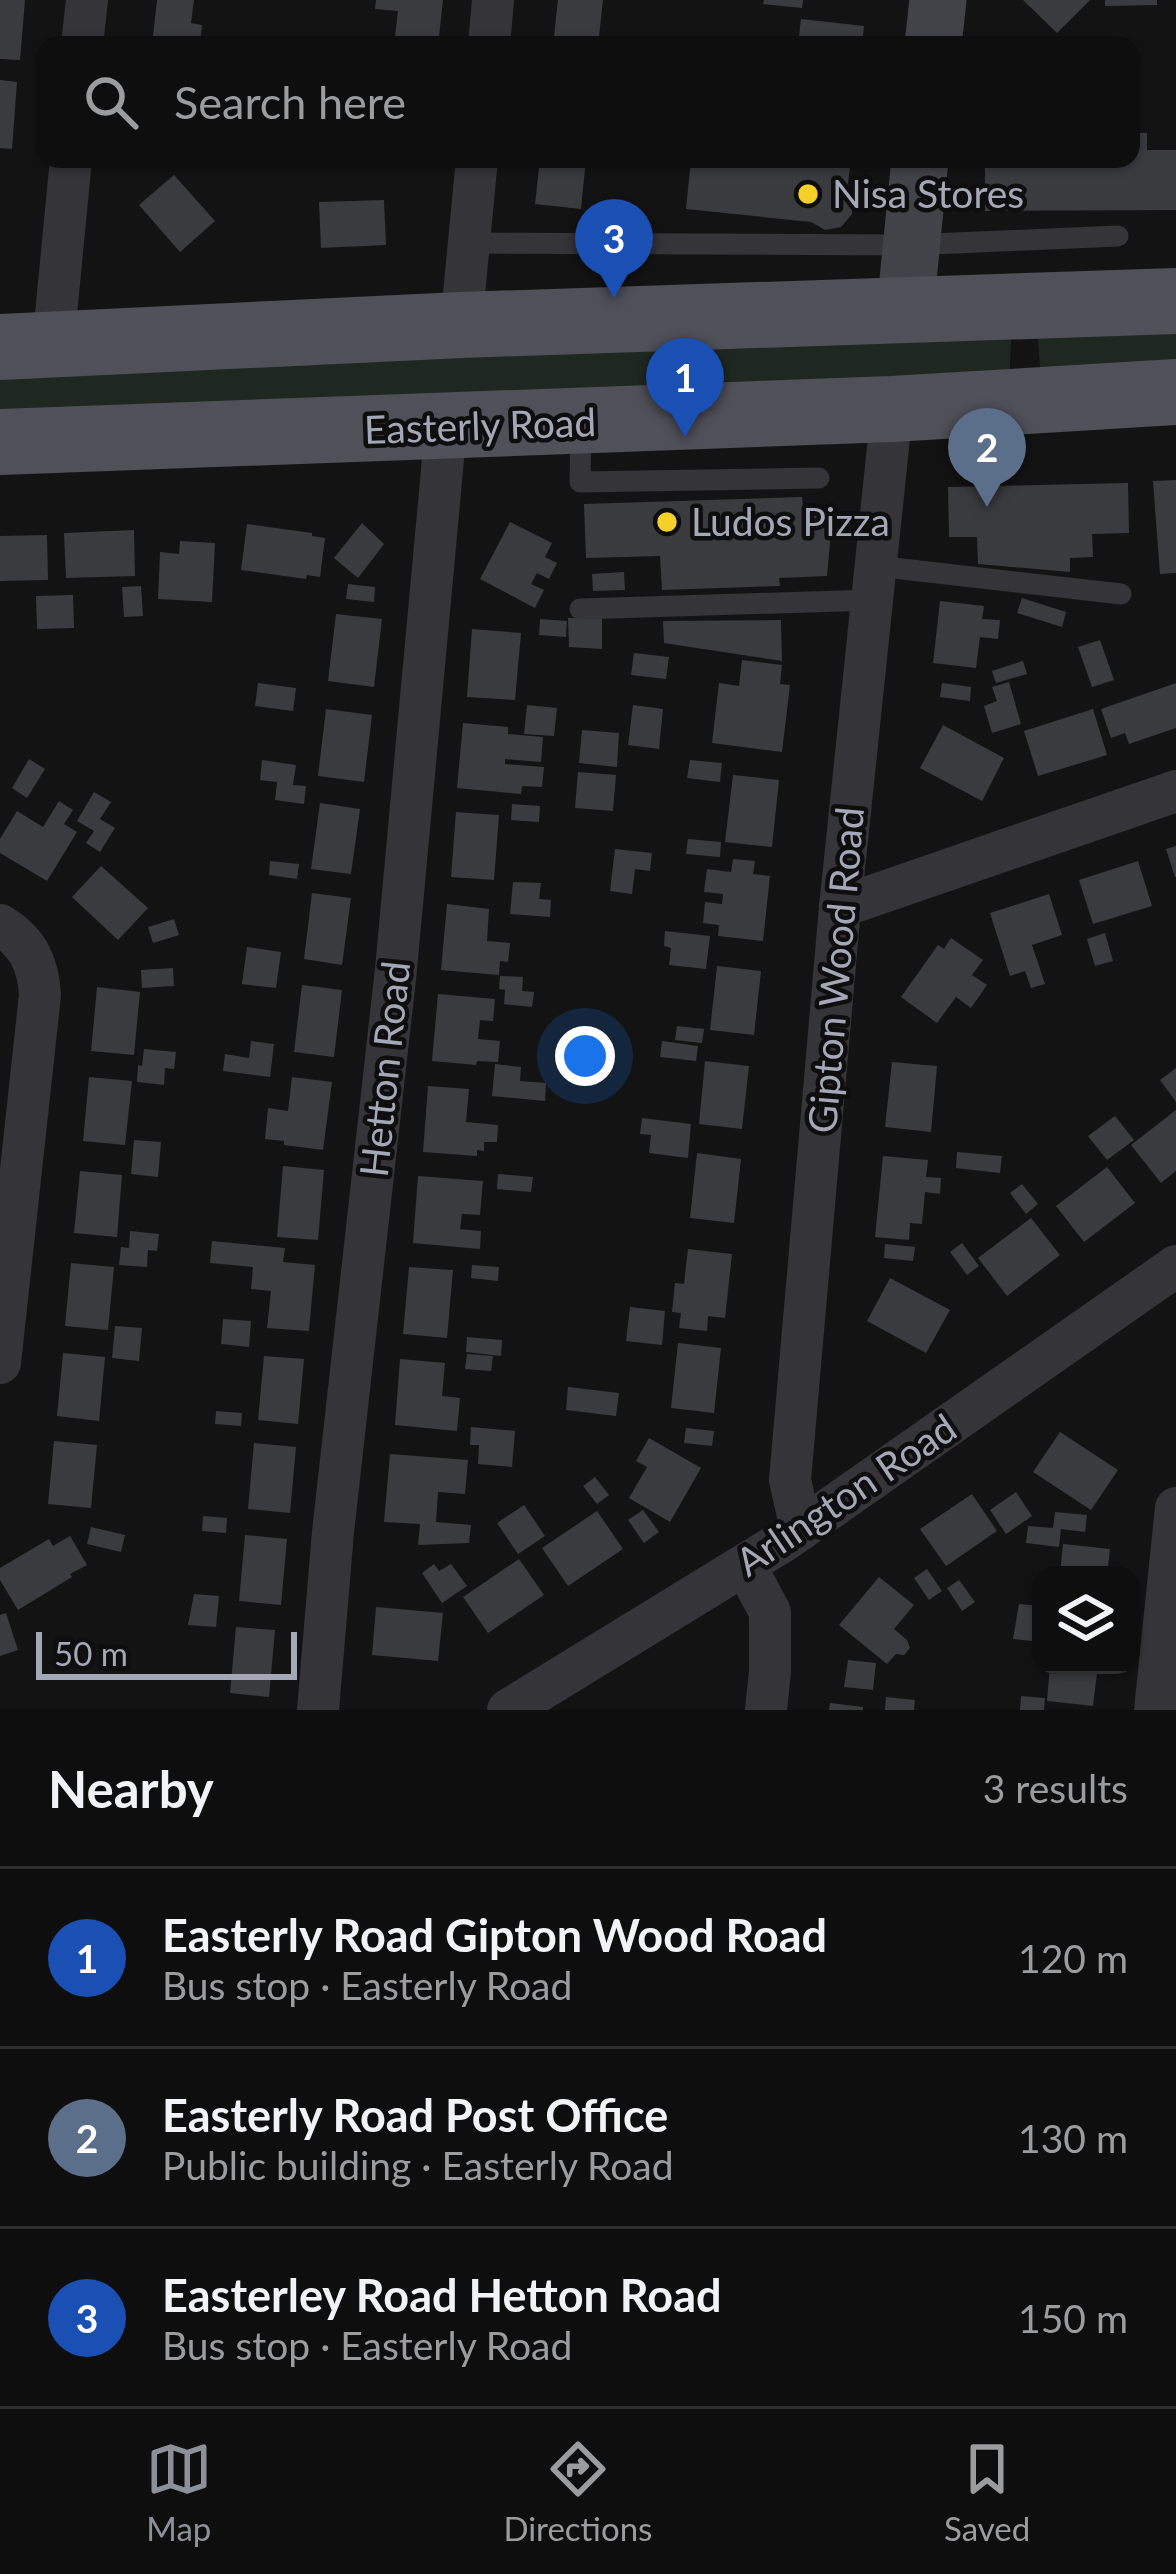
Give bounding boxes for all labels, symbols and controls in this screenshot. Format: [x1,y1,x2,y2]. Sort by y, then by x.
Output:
search box [36,36,1140,168]
icon: search [78,69,144,135]
text: Search here [174,75,406,129]
place label: Nisa Stores [832,170,1024,216]
marker: Nisa Stores [795,181,821,207]
pin: 3 [575,199,653,298]
pin: 1 [646,338,724,437]
street label: Easterly Road [363,398,597,452]
pin: 2 [948,408,1026,507]
place label: Ludos Pizza [691,498,890,544]
marker: Ludos Pizza [654,509,680,535]
street label: Gipton Wood Road [798,805,872,1135]
street label: Hetton Road [350,959,418,1179]
your location [555,1026,615,1086]
street label: Arlington Road [727,1404,964,1585]
map controls [1032,1566,1140,1674]
button: layers [1032,1566,1140,1674]
scale bar [36,1626,297,1679]
text: 50 m [54,1633,128,1673]
text: Nearby [48,1758,214,1819]
text: 3 results [983,1765,1128,1811]
text: Easterly Road Gipton Wood Road [162,1908,827,1962]
text: 1 [76,1935,98,1981]
text: 120 m [1018,1935,1128,1981]
text: Bus stop · Easterly Road [162,1962,572,2008]
text: Easterly Road Post Office [162,2088,668,2142]
text: 2 [76,2115,98,2161]
text: 130 m [1018,2115,1128,2161]
text: Public building · Easterly Road [162,2142,674,2188]
text: Easterley Road Hetton Road [162,2268,722,2322]
text: 3 [76,2295,98,2341]
text: 150 m [1018,2295,1128,2341]
text: Bus stop · Easterly Road [162,2322,572,2368]
tab: Map [146,2436,212,2548]
tab: Directions [503,2436,652,2548]
tab: Saved [944,2436,1030,2548]

